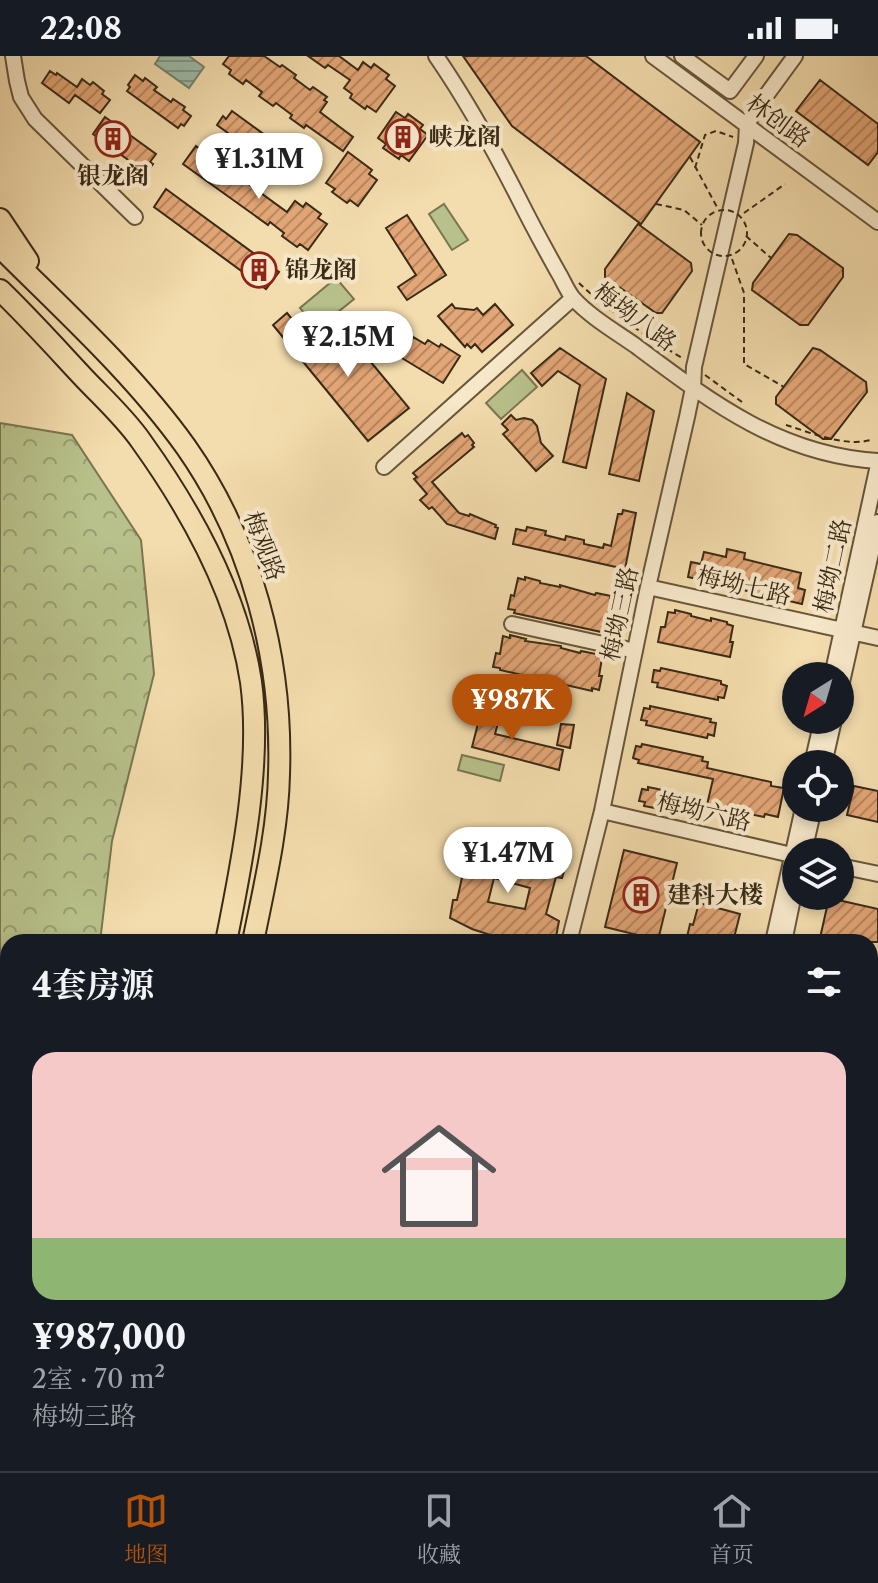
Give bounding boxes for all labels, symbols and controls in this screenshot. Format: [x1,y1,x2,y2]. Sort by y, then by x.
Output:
text: 22:08 [40,10,122,47]
street label: 林创路 [741,88,816,153]
building icon: 峡龙阁 [384,118,422,156]
building icon: 银龙阁 [94,120,132,158]
place label: 峡龙阁 [429,122,501,151]
pin: ¥1.31M [194,133,324,201]
text: ¥1.31M [214,143,304,175]
place label: 银龙阁 [77,161,149,190]
building icon: 锦龙阁 [240,251,278,289]
place label: 锦龙阁 [285,255,357,284]
street label: 梅坳八路 [588,276,682,357]
pin: ¥2.15M [283,311,413,379]
text: ¥2.15M [301,321,395,353]
street label: 梅观路 [238,507,291,585]
street label: 梅坳二路 [808,516,857,616]
street label: 梅坳七路 [694,561,794,610]
street label: 梅坳三路 [595,564,644,664]
north arrow [782,662,854,734]
map controls [782,662,854,910]
pin: ¥987K [456,674,568,742]
text: ¥987K [470,684,554,716]
button: locate [782,750,854,822]
street label: 梅坳六路 [654,787,754,836]
pin: ¥1.47M [443,827,573,895]
text: ¥1.47M [461,837,555,869]
button: layers [782,838,854,910]
building icon: 建科大楼 [622,876,660,914]
place label: 建科大楼 [667,880,763,909]
icon: filters [802,960,846,1004]
text: 4套房源 [32,964,154,1006]
icon: home [367,1104,511,1248]
text: ¥987,000 [32,1316,186,1358]
text: 2室 · 70 m² [32,1363,165,1395]
text: 梅坳三路 [32,1400,136,1432]
tab: 地图 [124,1489,168,1568]
tab: 收藏 [417,1489,461,1568]
tab: 首页 [710,1489,754,1568]

